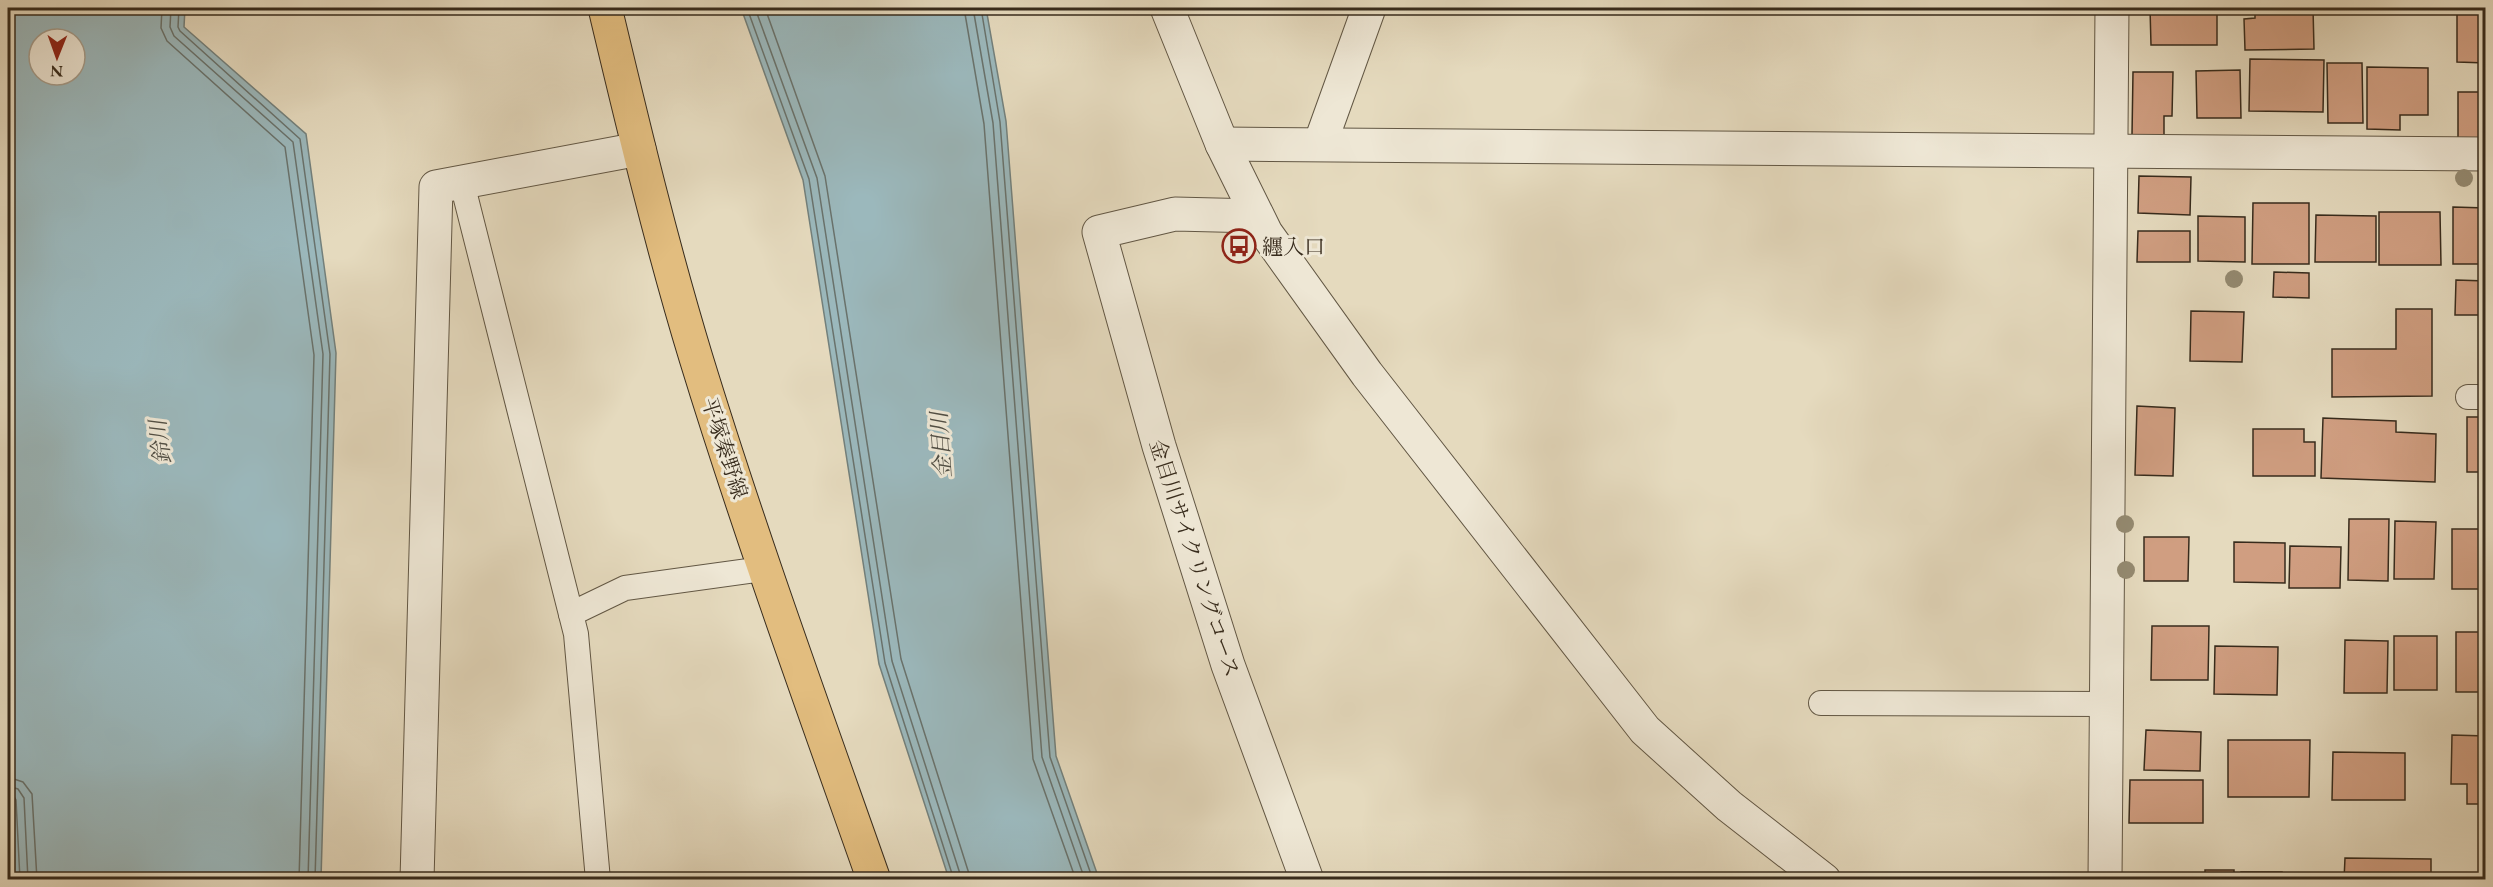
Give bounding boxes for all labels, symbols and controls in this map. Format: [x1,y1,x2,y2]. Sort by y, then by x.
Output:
north arrow [27,27,87,87]
text: N [50,61,63,82]
bus stop icon: 纒入口 [1221,228,1257,264]
place label: 纒入口 [1262,233,1325,260]
street label: 平塚秦野線 [696,394,754,502]
water label: 金目川 [924,409,958,479]
water label: 鈴川 [143,416,177,466]
street label: 金目川サイクリングコース [1144,436,1246,680]

